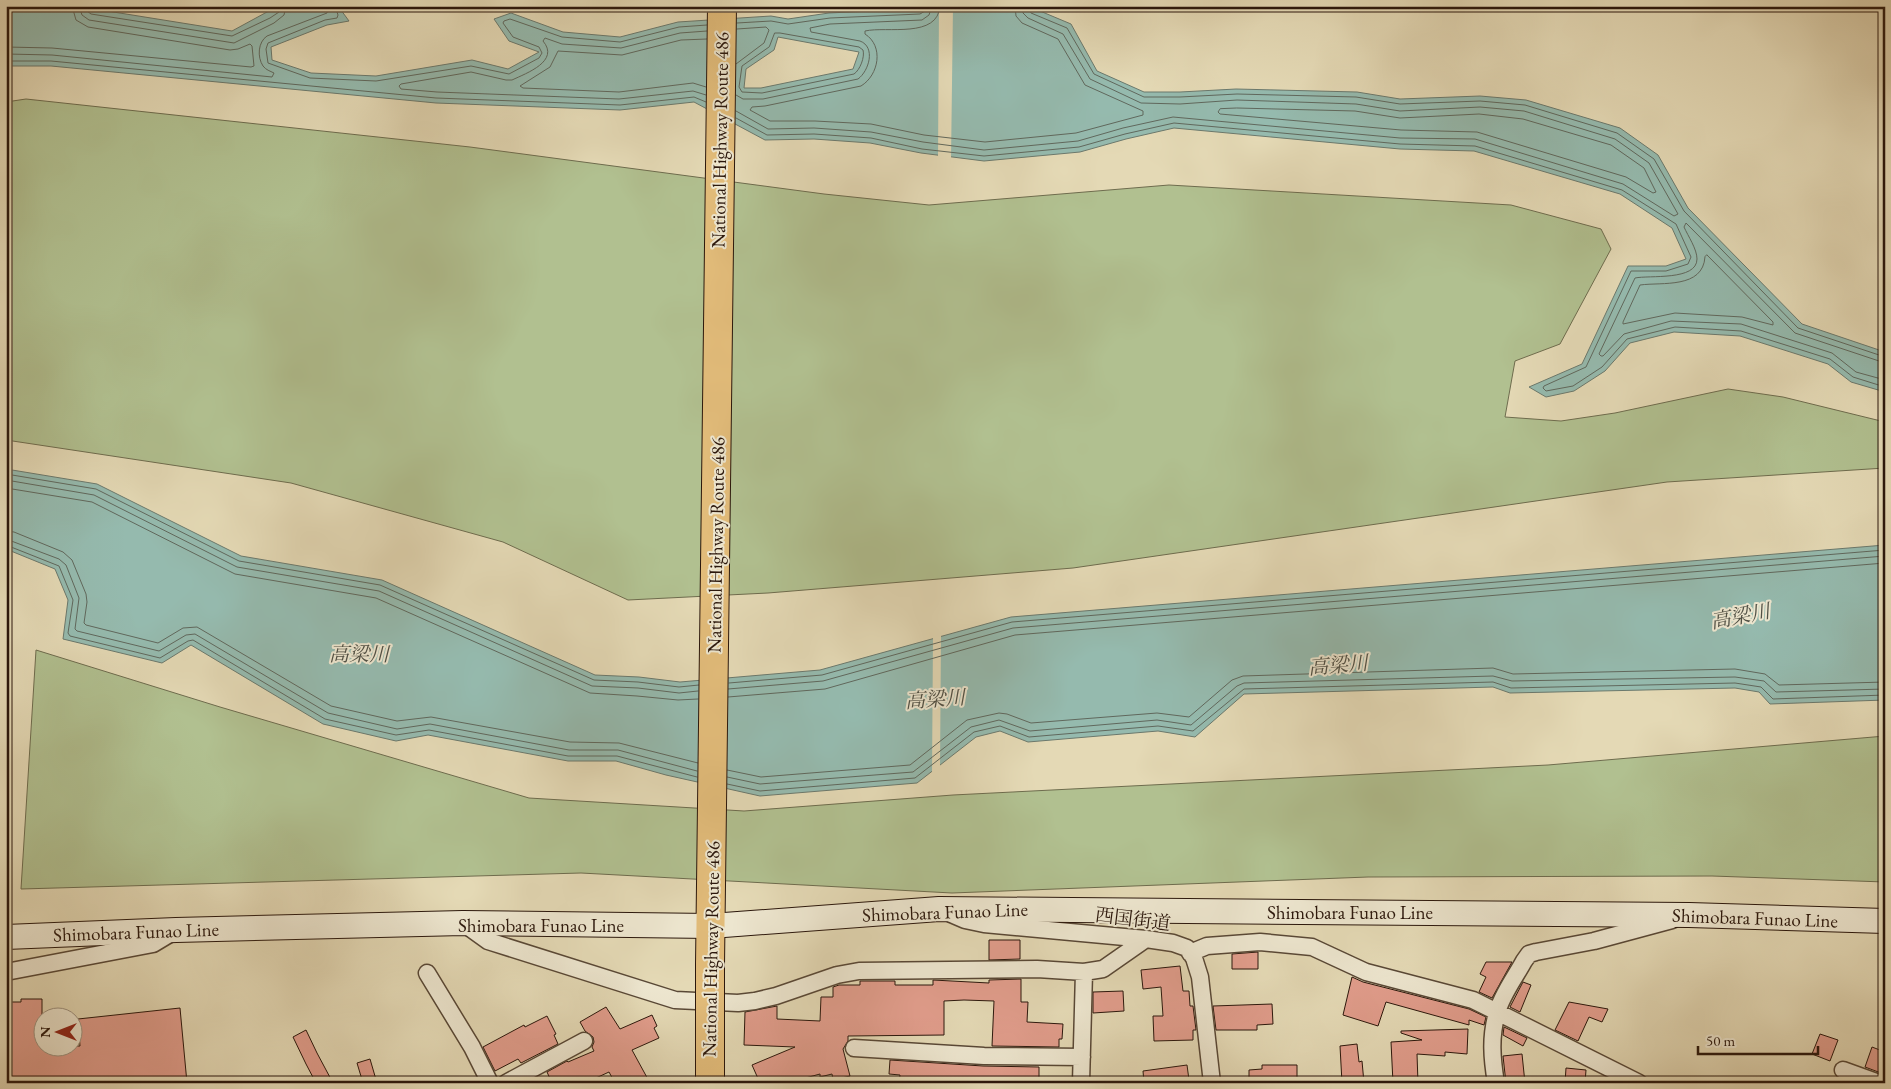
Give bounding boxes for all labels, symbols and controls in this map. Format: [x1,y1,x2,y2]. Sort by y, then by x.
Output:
street label: National Highway Route 486 [706,32,734,248]
street label: National Highway Route 486 [702,437,730,653]
water label: 高梁川 [1708,597,1774,634]
water label: 高梁川 [329,641,391,667]
water label: 高梁川 [1307,649,1371,681]
water label: 高梁川 [904,684,968,714]
street label: National Highway Route 486 [697,841,725,1057]
street label: Shimobara Funao Line [862,897,1028,927]
street label: Shimobara Funao Line [1267,900,1433,925]
street label: 西国街道 [1094,902,1172,936]
street label: Shimobara Funao Line [1672,903,1838,933]
street label: Shimobara Funao Line [458,913,624,938]
street label: Shimobara Funao Line [53,917,219,947]
north arrow [32,1006,82,1056]
scale bar [1698,1024,1818,1056]
text: N [36,1026,54,1038]
text: 50 m [1706,1031,1735,1050]

